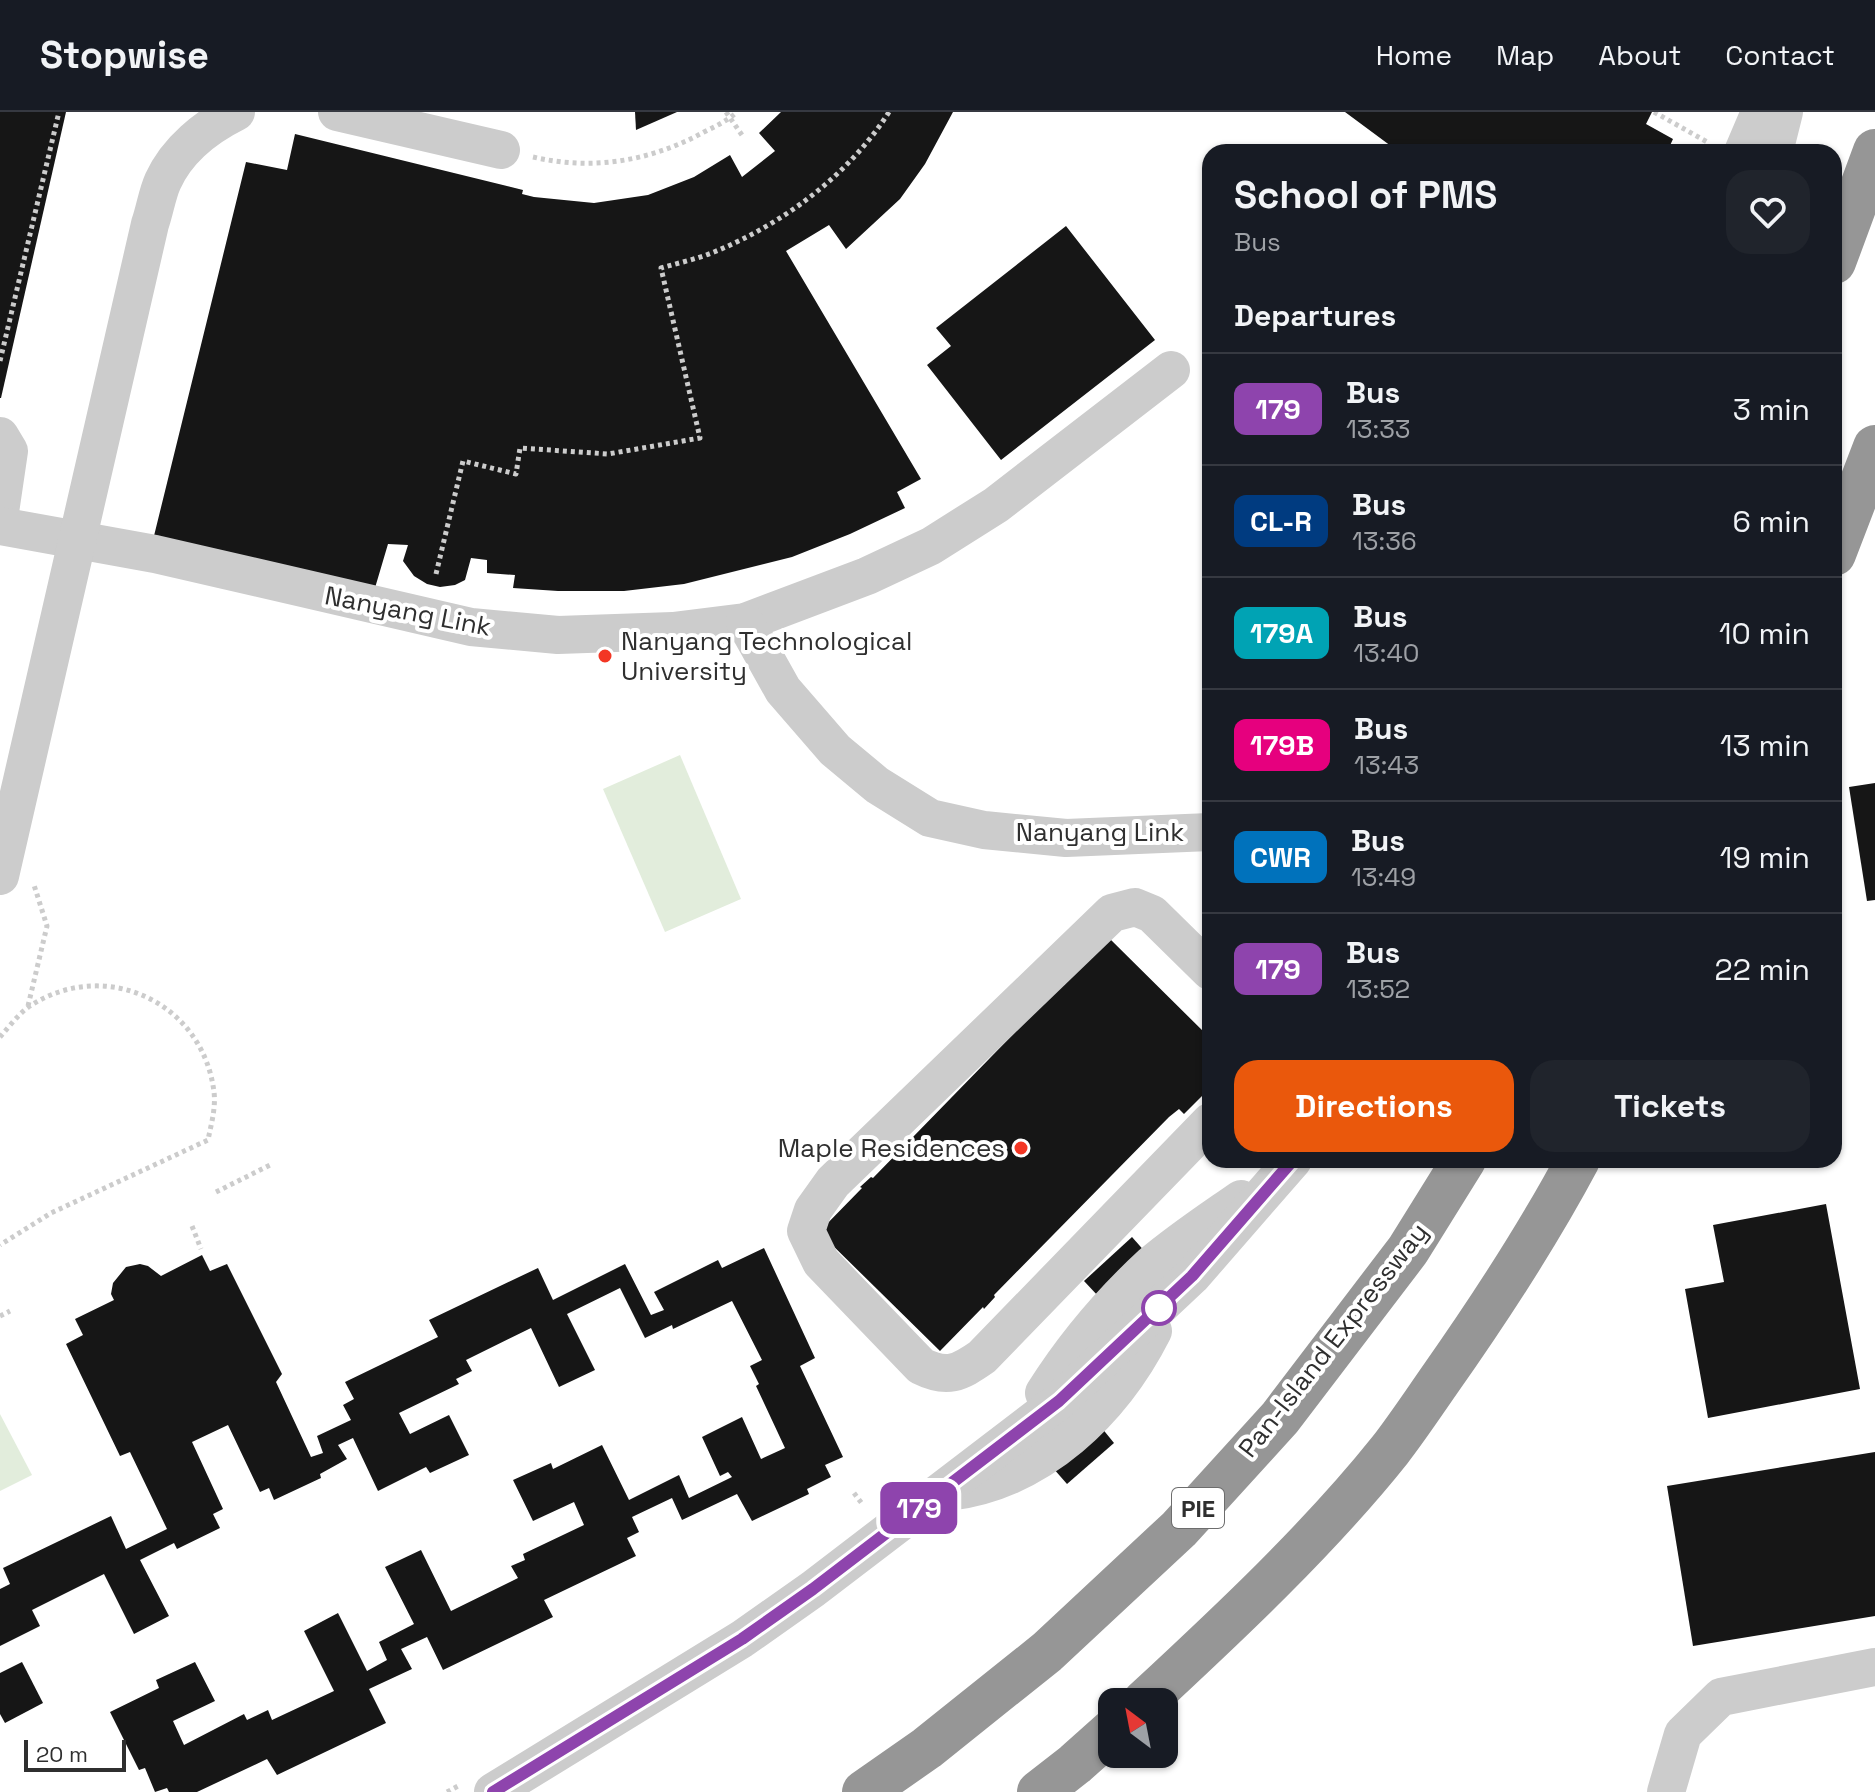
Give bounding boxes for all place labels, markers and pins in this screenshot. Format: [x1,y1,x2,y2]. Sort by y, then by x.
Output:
place label: Nanyang Technological University [621,624,912,688]
marker: Nanyang Technological University [596,647,614,665]
place label: Maple Residences [778,1131,1005,1165]
marker: Maple Residences [1012,1139,1030,1157]
unlabelled marker [1142,1291,1176,1325]

